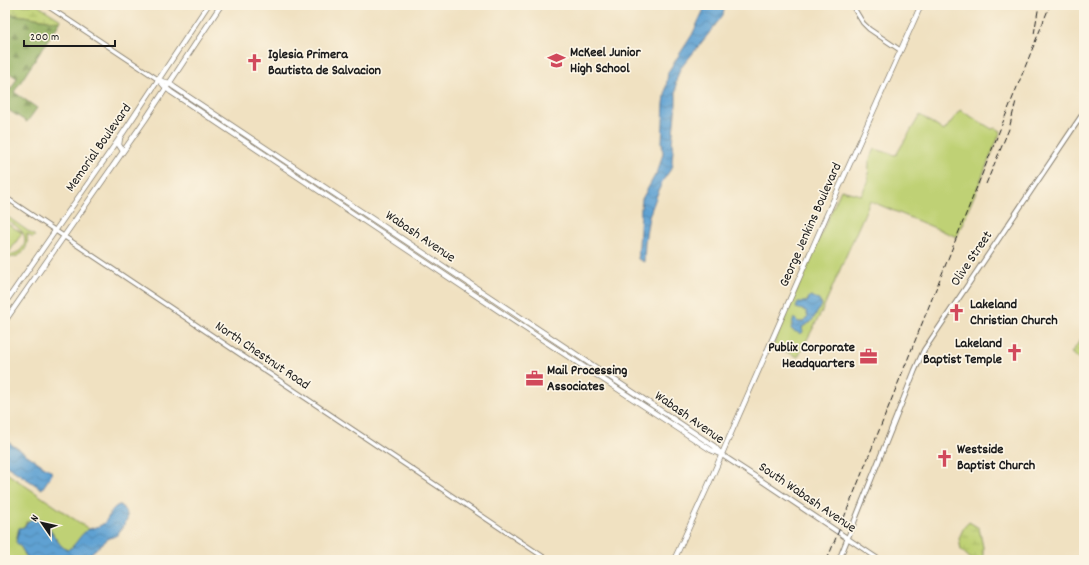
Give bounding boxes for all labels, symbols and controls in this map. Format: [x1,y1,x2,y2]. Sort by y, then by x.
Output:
scale bar [24,22,115,48]
text: 200 m [30,29,59,46]
place label: McKeel Junior High School [570,43,642,79]
place label: Iglesia Primera Bautista de Salvacion [268,45,382,81]
school or university icon: McKeel Junior High School [547,51,567,71]
church icon: Iglesia Primera Bautista de Salvacion [245,53,265,73]
street label: Memorial Boulevard [61,100,137,196]
street label: George Jenkins Boulevard [775,160,847,290]
street label: Wabash Avenue [381,206,459,268]
street label: Olive Street [946,227,998,291]
place label: Lakeland Christian Church [970,295,1058,331]
church icon: Lakeland Christian Church [947,303,967,323]
street label: North Chestnut Road [211,317,313,395]
place label: Lakeland Baptist Temple [923,334,1002,370]
place label: Publix Corporate Headquarters [768,338,855,374]
church icon: Lakeland Baptist Temple [1005,342,1025,362]
office icon: Publix Corporate Headquarters [858,346,878,366]
place label: Mail Processing Associates [547,361,627,397]
office icon: Mail Processing Associates [524,369,544,389]
street label: Wabash Avenue [650,387,728,449]
place label: Westside Baptist Church [957,440,1036,476]
church icon: Westside Baptist Church [934,448,954,468]
street label: South Wabash Avenue [754,458,860,538]
north arrow [22,503,62,543]
text: N [27,511,44,525]

